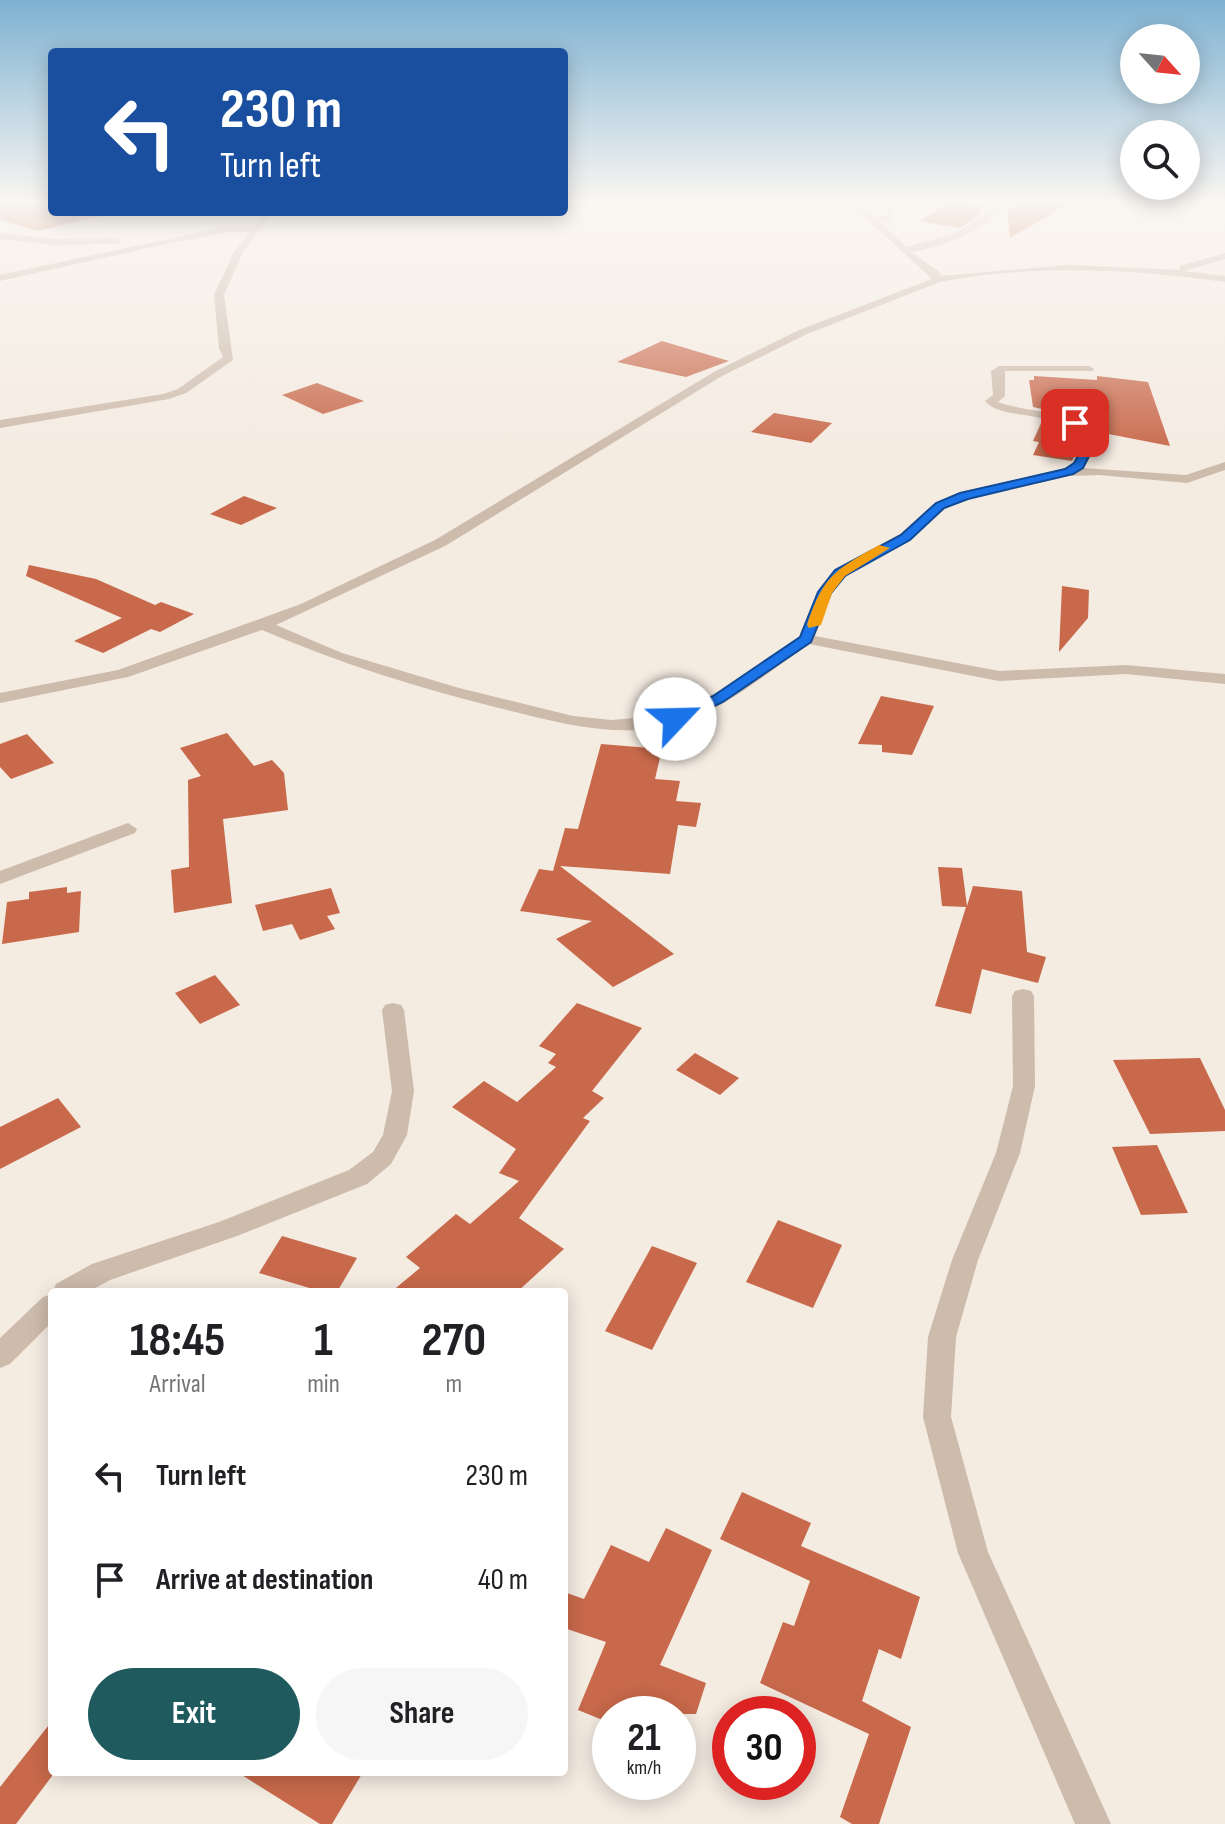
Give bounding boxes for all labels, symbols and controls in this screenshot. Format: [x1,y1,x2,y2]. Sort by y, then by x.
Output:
north arrow [1120,24,1200,104]
map controls [1120,24,1200,200]
text: 230 m [220,77,342,144]
icon: left [88,80,192,184]
button: search [1120,120,1200,200]
text: Turn left [220,145,321,188]
pin [1041,389,1109,457]
icon: arrive [1053,401,1097,445]
position arrow [633,677,717,761]
text: 18:45 [130,1312,225,1369]
text: 1 [314,1312,333,1369]
text: 270 [422,1312,486,1369]
text: Arrival [150,1369,206,1400]
text: min [307,1369,340,1400]
text: m [446,1369,462,1400]
icon: left [88,1454,132,1498]
text: Turn left [156,1458,246,1494]
text: 230 m [466,1458,528,1494]
icon: arrive [88,1558,132,1602]
text: Arrive at destination [156,1562,373,1598]
text: 40 m [478,1562,528,1598]
button: Exit [88,1668,300,1760]
button: Share [316,1668,528,1760]
speed limit sign: 30 [712,1696,816,1800]
text: 21 [627,1714,661,1762]
text: km/h [627,1756,661,1780]

